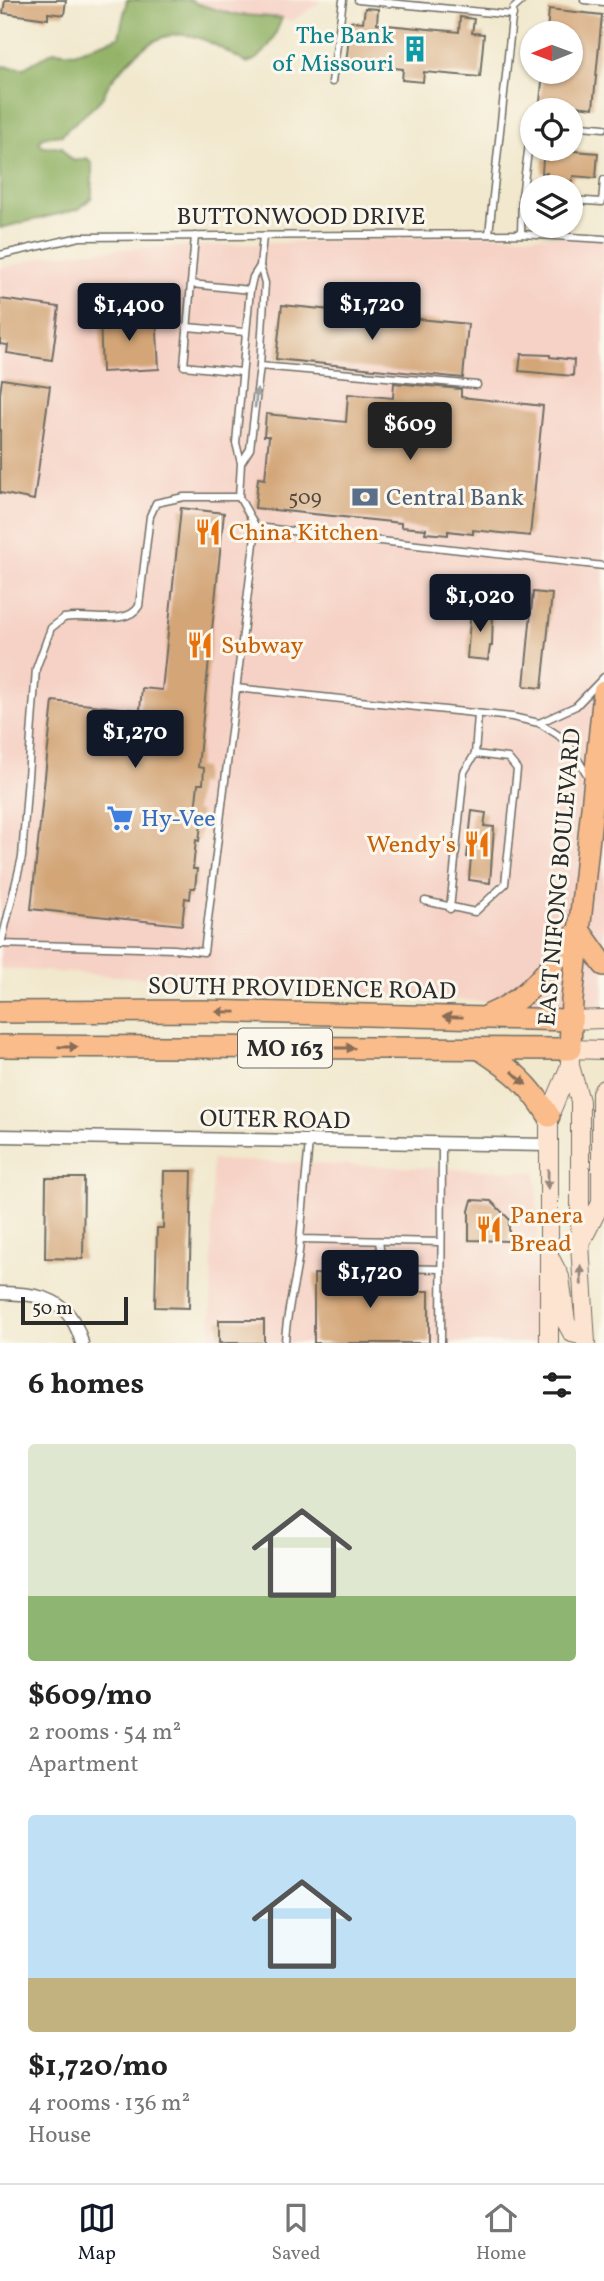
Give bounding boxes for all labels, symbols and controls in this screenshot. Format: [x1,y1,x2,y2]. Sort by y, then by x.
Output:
place label: The Bank of Missouri [272,20,394,82]
north arrow [520,21,583,84]
map controls [520,21,583,238]
building icon: The Bank of Missouri [400,34,430,64]
button: locate [520,98,583,161]
button: layers [520,175,583,238]
street label: BUTTONWOOD DRIVE [177,201,425,235]
pin: $1,720 [315,282,429,342]
pin: $1,400 [72,284,186,343]
text: $1,720 [340,289,404,321]
text: $1,400 [94,290,164,322]
one-way arrow [251,387,262,409]
pin: $609 [369,402,451,462]
text: $609 [384,409,436,441]
bank icon: Central Bank [350,482,380,512]
place label: Central Bank [386,482,524,516]
house number: 509 [288,484,322,513]
restaurant icon: China Kitchen [193,517,223,547]
place label: China Kitchen [229,517,379,551]
pin: $1,020 [423,574,537,634]
text: $1,020 [446,581,514,613]
restaurant icon: Subway [185,630,215,660]
place label: Subway [221,630,303,664]
pin: $1,270 [78,710,192,770]
text: $1,270 [103,717,167,749]
street label: EAST NIFONG BOULEVARD [531,727,591,1028]
supermarket icon: Hy-Vee [105,803,135,833]
place label: Hy-Vee [141,803,216,837]
place label: Wendy's [367,829,456,863]
restaurant icon: Wendy's [462,829,492,859]
street label: SOUTH PROVIDENCE ROAD [148,970,456,1010]
one-way arrow [214,1006,236,1017]
one-way arrow [442,1011,464,1023]
road number: MO 163 [238,1028,332,1068]
one-way arrow [57,1041,79,1053]
one-way arrow [334,1042,356,1054]
one-way arrow [510,1069,527,1085]
street label: OUTER ROAD [199,1103,351,1139]
one-way arrow [542,1168,554,1190]
place label: Panera Bread [510,1200,584,1262]
restaurant icon: Panera Bread [474,1214,504,1244]
pin: $1,720 [313,1250,427,1310]
text: $1,720 [338,1257,402,1289]
one-way arrow [575,1264,587,1286]
scale bar [21,1294,128,1326]
text: 50 m [32,1296,73,1322]
text: 6 homes [28,1364,144,1406]
icon: filters [538,1366,576,1404]
icon: home [239,1490,365,1616]
text: $609/mo [28,1675,152,1717]
text: 2 rooms · 54 m² [28,1717,181,1749]
text: Apartment [28,1749,139,1781]
icon: home [239,1861,365,1987]
text: $1,720/mo [28,2046,168,2088]
text: 4 rooms · 136 m² [28,2088,190,2120]
text: House [28,2120,91,2152]
tab: Map [78,2199,116,2267]
tab: Saved [271,2199,320,2267]
tab: Home [476,2199,526,2267]

